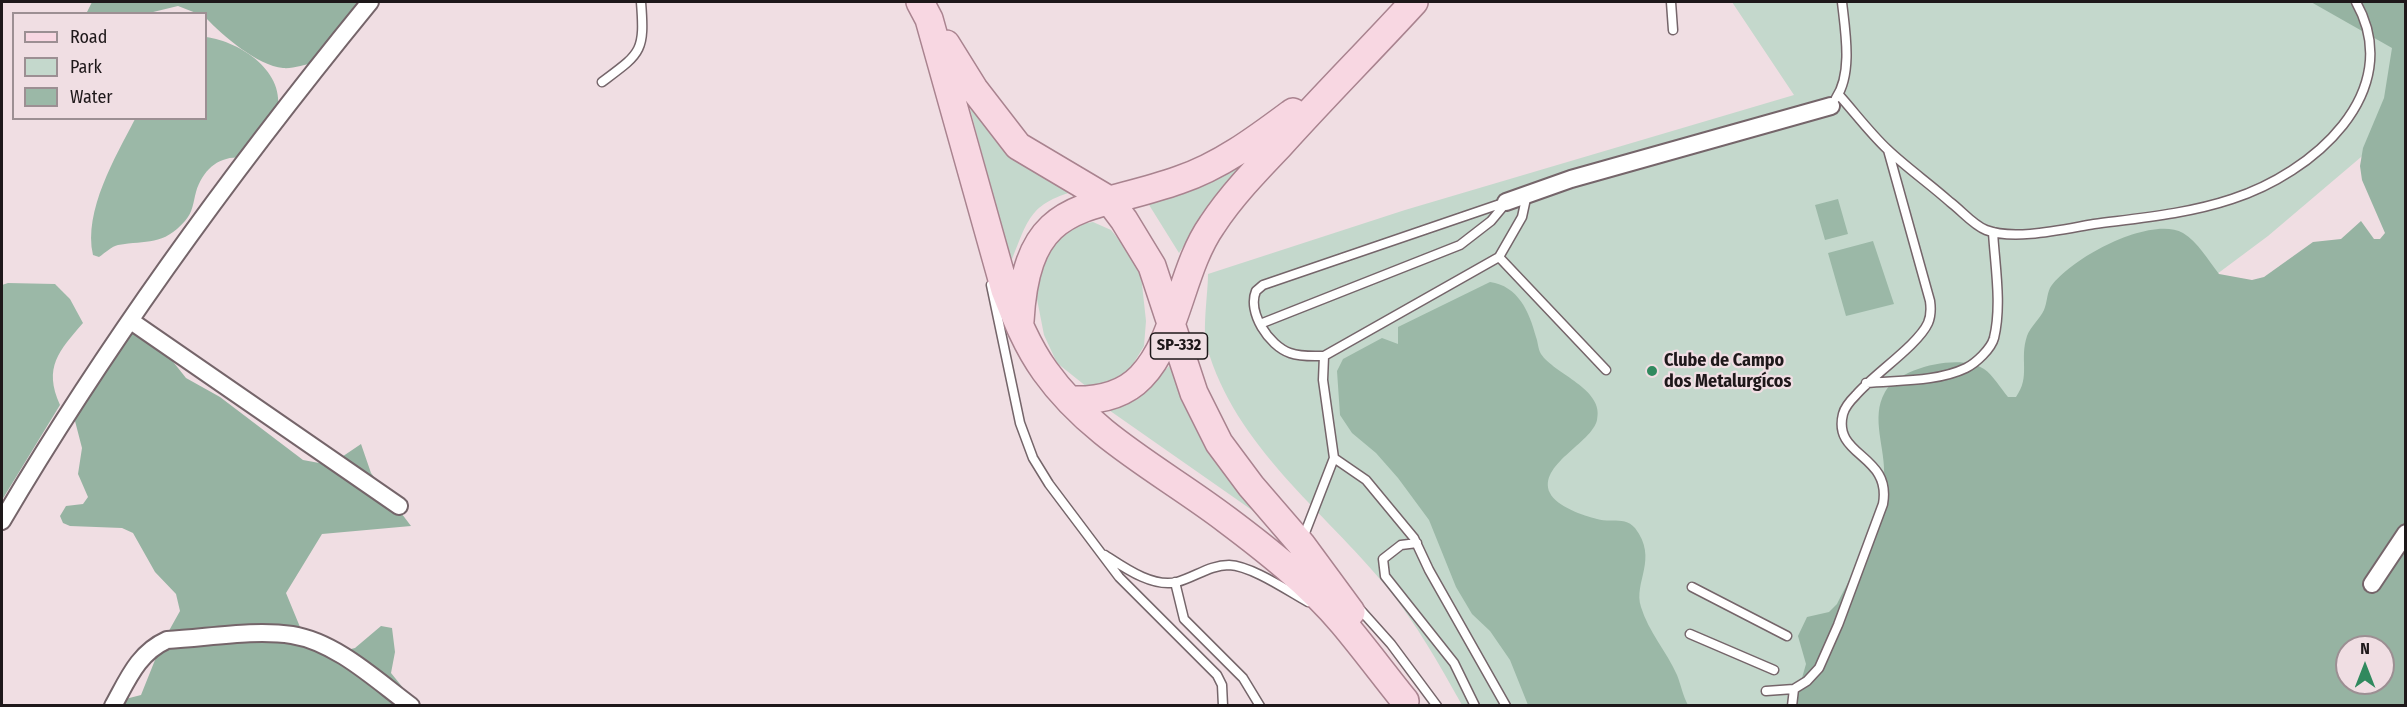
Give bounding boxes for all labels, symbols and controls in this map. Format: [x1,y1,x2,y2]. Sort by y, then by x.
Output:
legend [12,12,207,120]
text: Road [70,26,107,48]
text: Park [70,56,102,78]
text: Water [70,86,113,108]
road number: SP-332 [1150,333,1208,359]
place label: Clube de Campo dos Metalurgícos [1664,350,1791,392]
marker: Clube de Campo dos Metalurgícos [1645,364,1659,378]
north arrow [2335,635,2395,695]
text: N [2360,639,2370,658]

